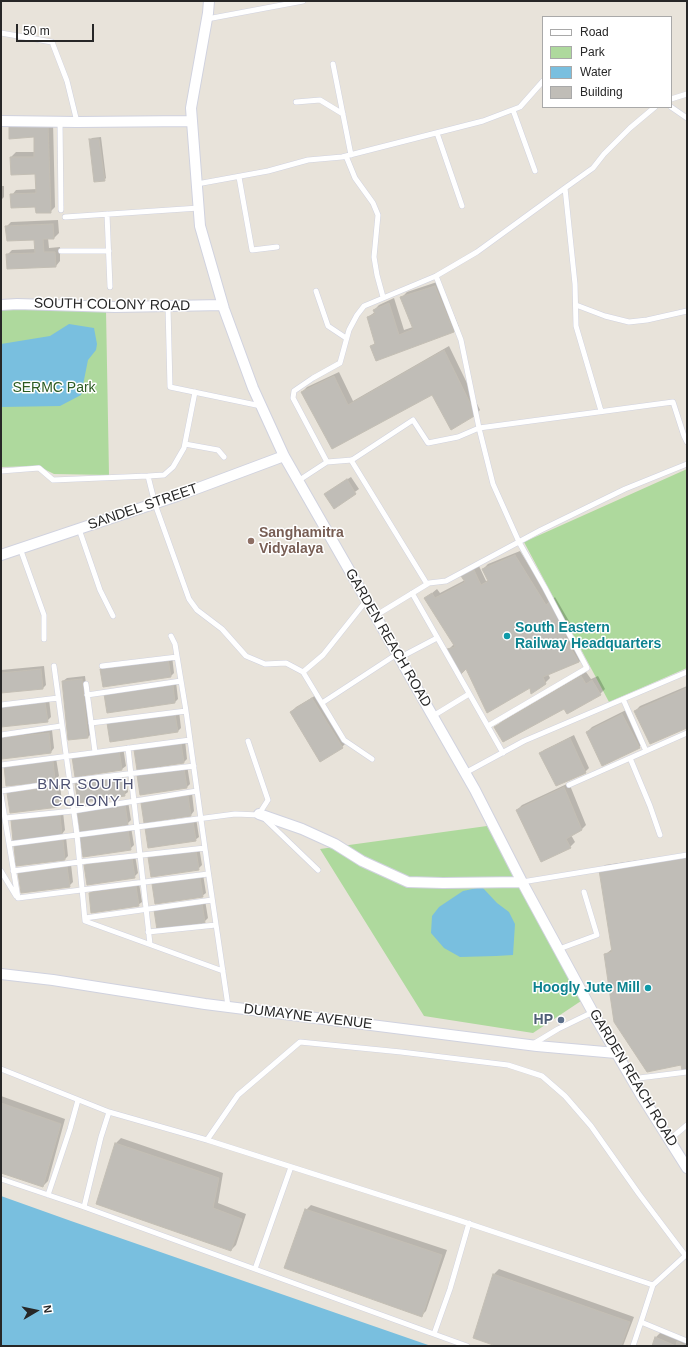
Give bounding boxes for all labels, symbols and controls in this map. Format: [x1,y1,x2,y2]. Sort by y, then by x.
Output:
scale bar [18,16,96,42]
legend [542,16,672,108]
text: 50 m [23,24,50,38]
text: Road [580,25,609,39]
text: Park [580,45,605,59]
text: Water [580,65,612,79]
text: Building [580,85,623,99]
street label: SOUTH COLONY ROAD [34,295,190,315]
park label: SERMC Park [12,380,96,396]
street label: SANDEL STREET [86,480,200,534]
place label: Sanghamitra Vidyalaya [259,525,344,558]
marker: Sanghamitra Vidyalaya [246,536,256,546]
street label: GARDEN REACH ROAD [341,566,435,710]
place label: South Eastern Railway Headquarters [515,620,661,652]
marker: South Eastern Railway Headquarters [502,631,512,641]
district label: BNR SOUTH COLONY [37,776,135,811]
place label: Hoogly Jute Mill [533,980,640,996]
marker: Hoogly Jute Mill [643,983,653,993]
street label: DUMAYNE AVENUE [243,1001,373,1033]
street label: GARDEN REACH ROAD [585,1006,681,1150]
place label: HP [534,1012,553,1028]
marker: HP [556,1015,566,1025]
north arrow [16,1291,56,1331]
text: N [41,1304,54,1314]

